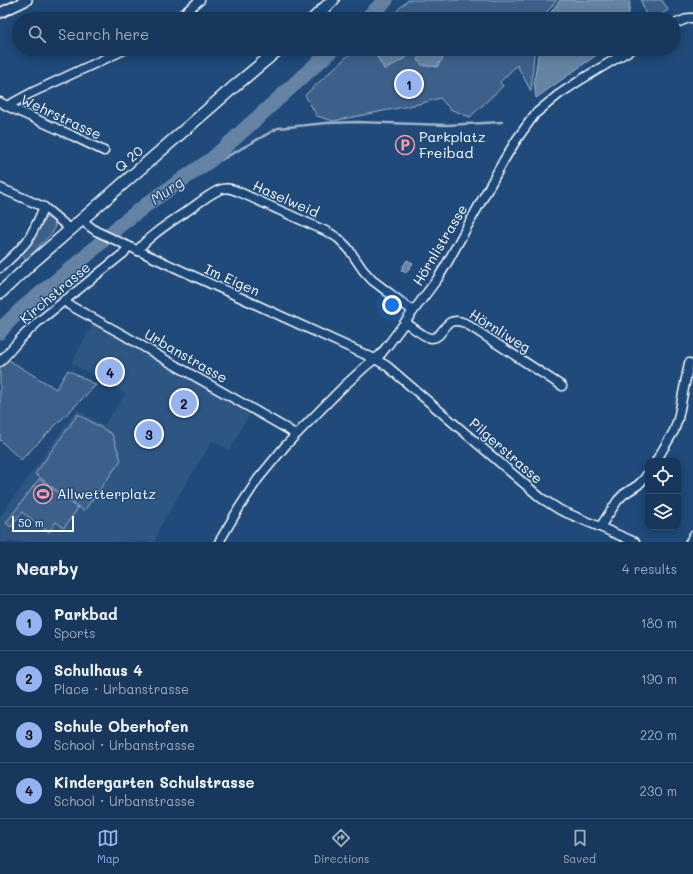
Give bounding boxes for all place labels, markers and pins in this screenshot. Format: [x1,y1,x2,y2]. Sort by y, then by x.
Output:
pin: 1 [396,69,422,99]
place label: Parkplatz Freibad [419,127,486,162]
parking icon: Parkplatz Freibad [394,134,416,156]
pin: 4 [97,357,123,387]
pin: 2 [171,388,197,418]
pin: 3 [136,419,162,449]
sports icon: Allwetterplatz [32,483,54,505]
place label: Allwetterplatz [57,484,156,503]

